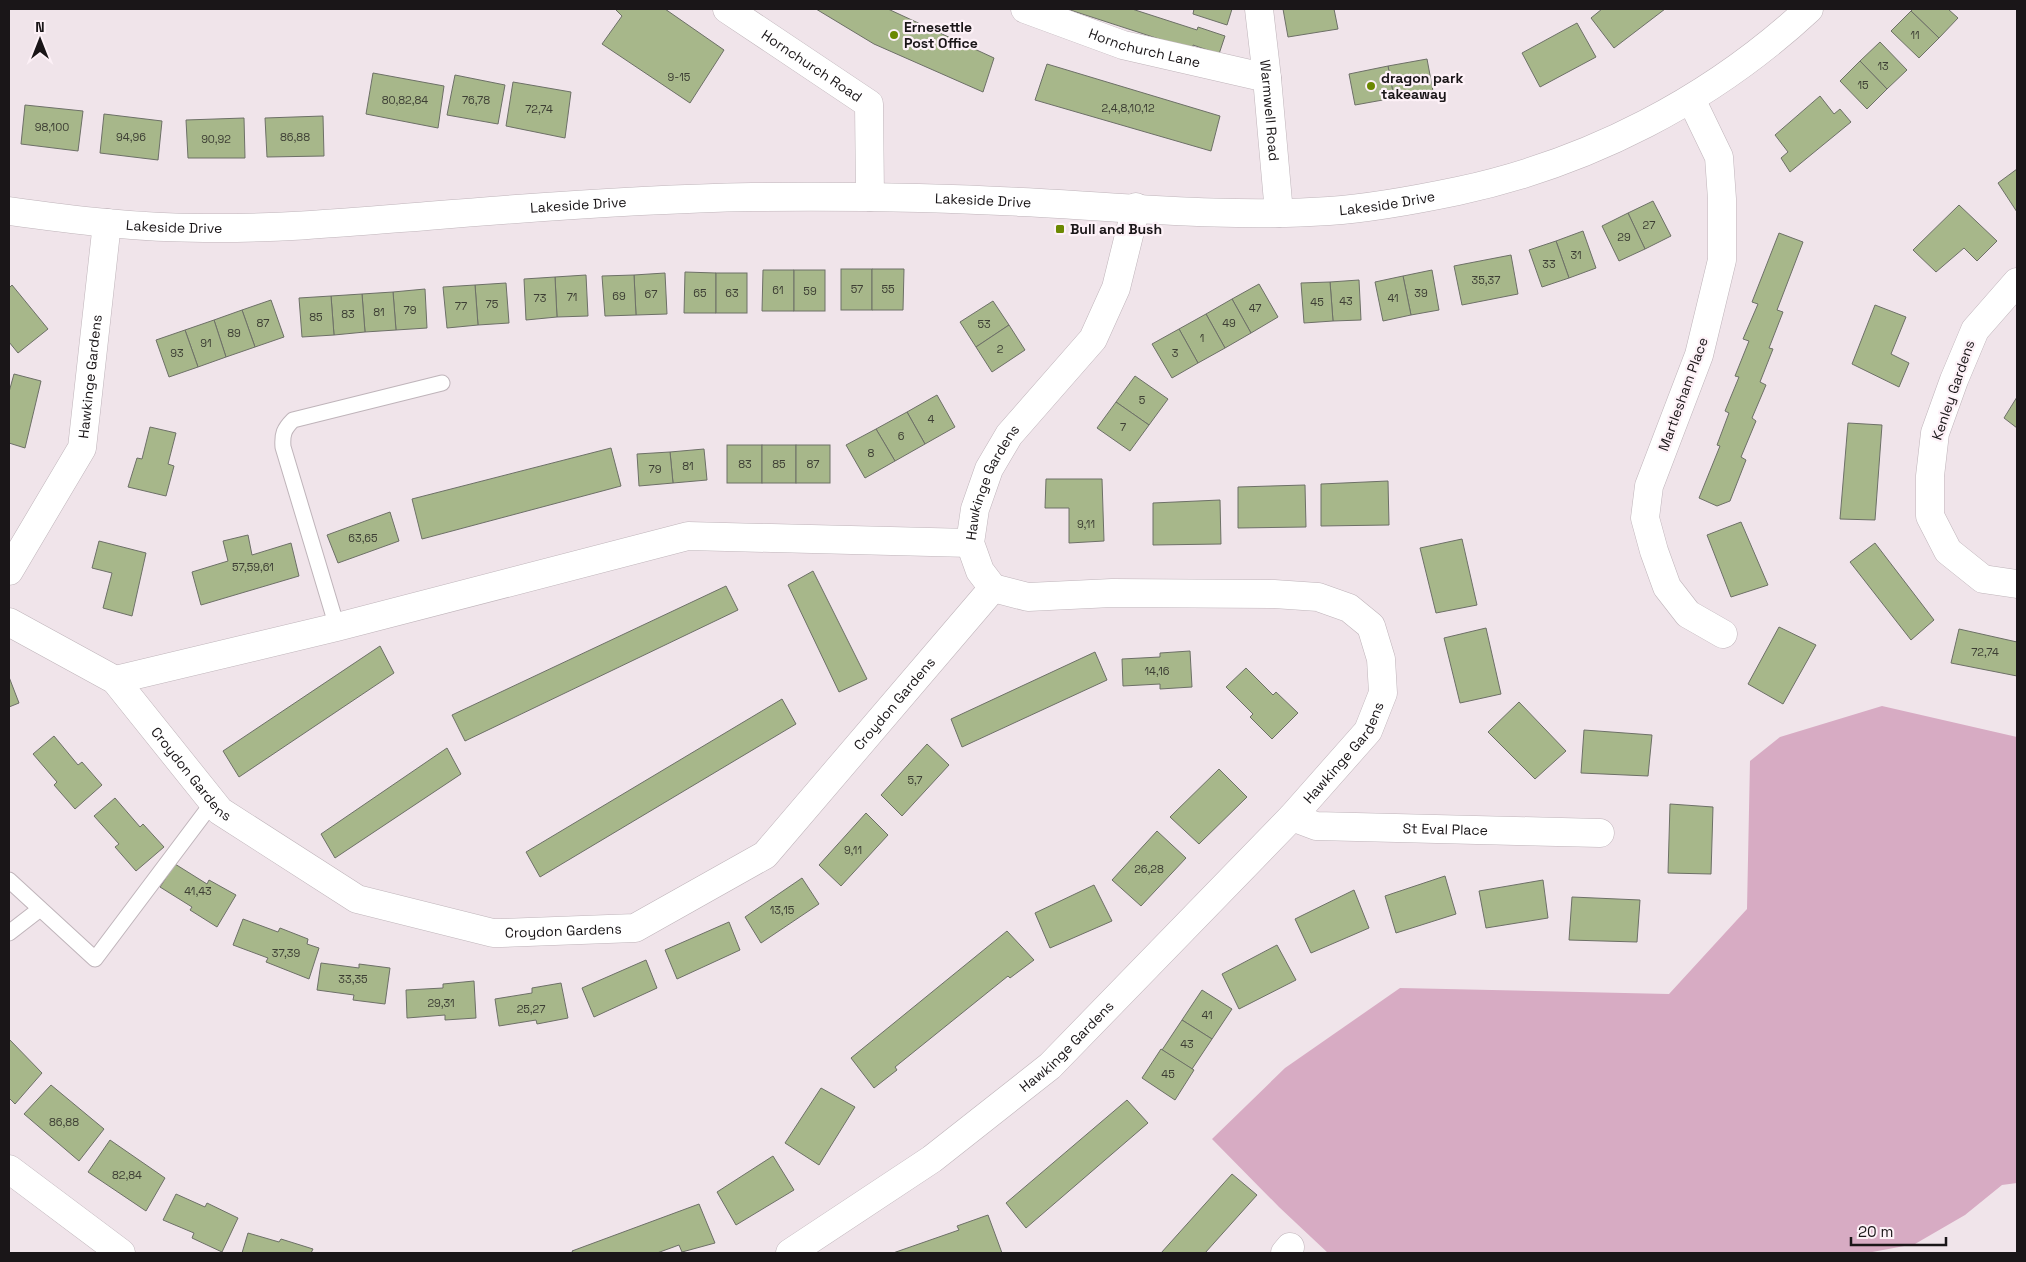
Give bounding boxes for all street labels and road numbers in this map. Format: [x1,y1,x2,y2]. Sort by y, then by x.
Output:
street label: Hornchurch Lane [1086,24,1202,71]
street label: Hornchurch Road [758,26,865,106]
street label: Warmwell Road [1256,59,1283,162]
street label: Lakeside Drive [1339,187,1436,219]
street label: Lakeside Drive [935,189,1032,211]
street label: Lakeside Drive [529,193,627,217]
street label: Lakeside Drive [125,216,222,237]
street label: Hawkinge Gardens [74,314,106,439]
street label: Martlesham Place [1654,335,1712,453]
street label: Kenley Gardens [1927,338,1979,442]
street label: Hawkinge Gardens [962,421,1023,541]
street label: Croydon Gardens [850,653,939,754]
street label: Hawkinge Gardens [1299,699,1388,807]
street label: Croydon Gardens [147,723,235,825]
street label: St Eval Place [1402,819,1488,839]
street label: Croydon Gardens [505,920,622,942]
street label: Hawkinge Gardens [1016,997,1118,1096]

